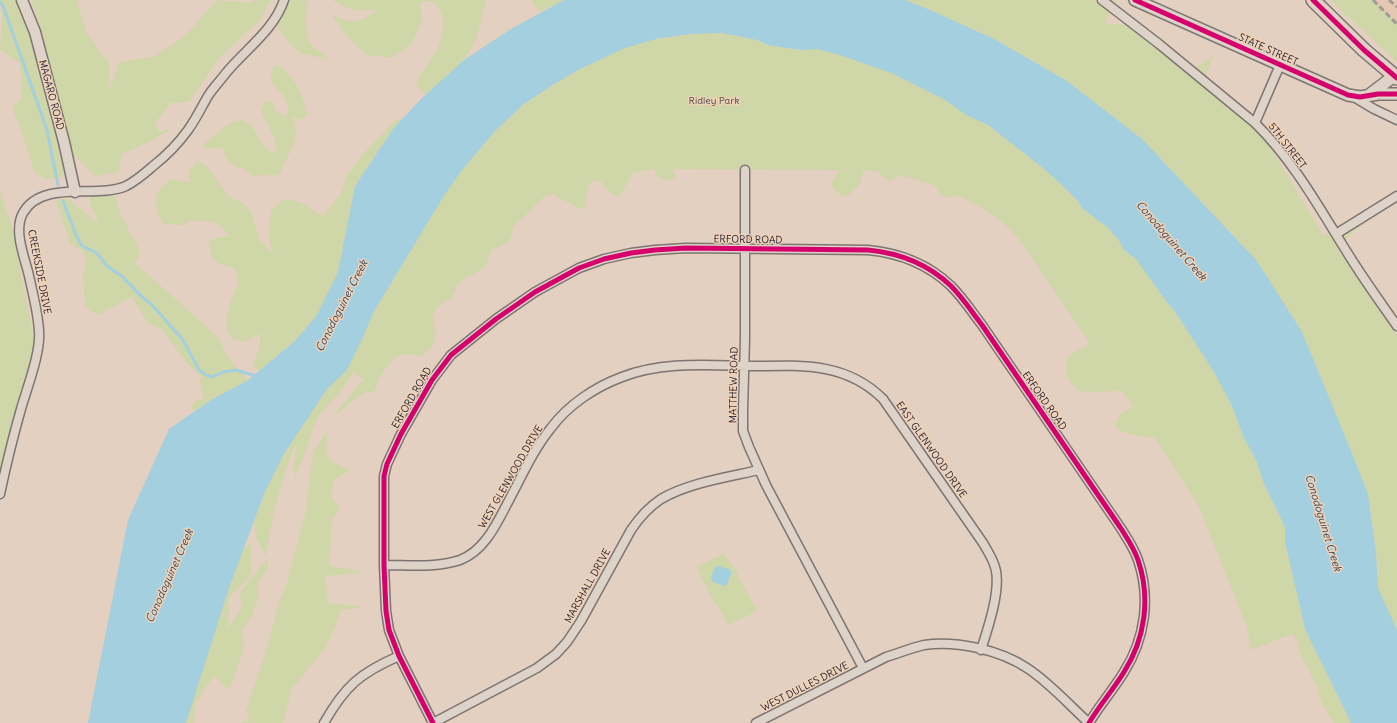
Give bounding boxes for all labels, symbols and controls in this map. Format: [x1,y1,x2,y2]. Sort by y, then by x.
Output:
street label: STATE STREET [1236,32,1300,68]
street label: MAGARO ROAD [36,59,66,131]
park label: Ridley Park [689,95,739,107]
street label: 5TH STREET [1265,121,1309,171]
water label: Conodoguinet Creek [1133,199,1209,283]
street label: CREEKSIDE DRIVE [25,229,53,315]
street label: ERFORD ROAD [713,233,783,247]
water label: Conodoguinet Creek [313,258,371,354]
street label: MATTHEW ROAD [727,347,741,423]
street label: ERFORD ROAD [390,365,434,431]
street label: ERFORD ROAD [1019,369,1069,433]
street label: EAST GLENWOOD DRIVE [893,399,969,501]
street label: WEST GLENWOOD DRIVE [476,423,546,531]
water label: Conodoguinet Creek [1302,473,1344,573]
water label: Conodoguinet Creek [143,527,197,625]
street label: MARSHALL DRIVE [563,547,613,625]
street label: WEST DULLES DRIVE [759,660,851,714]

